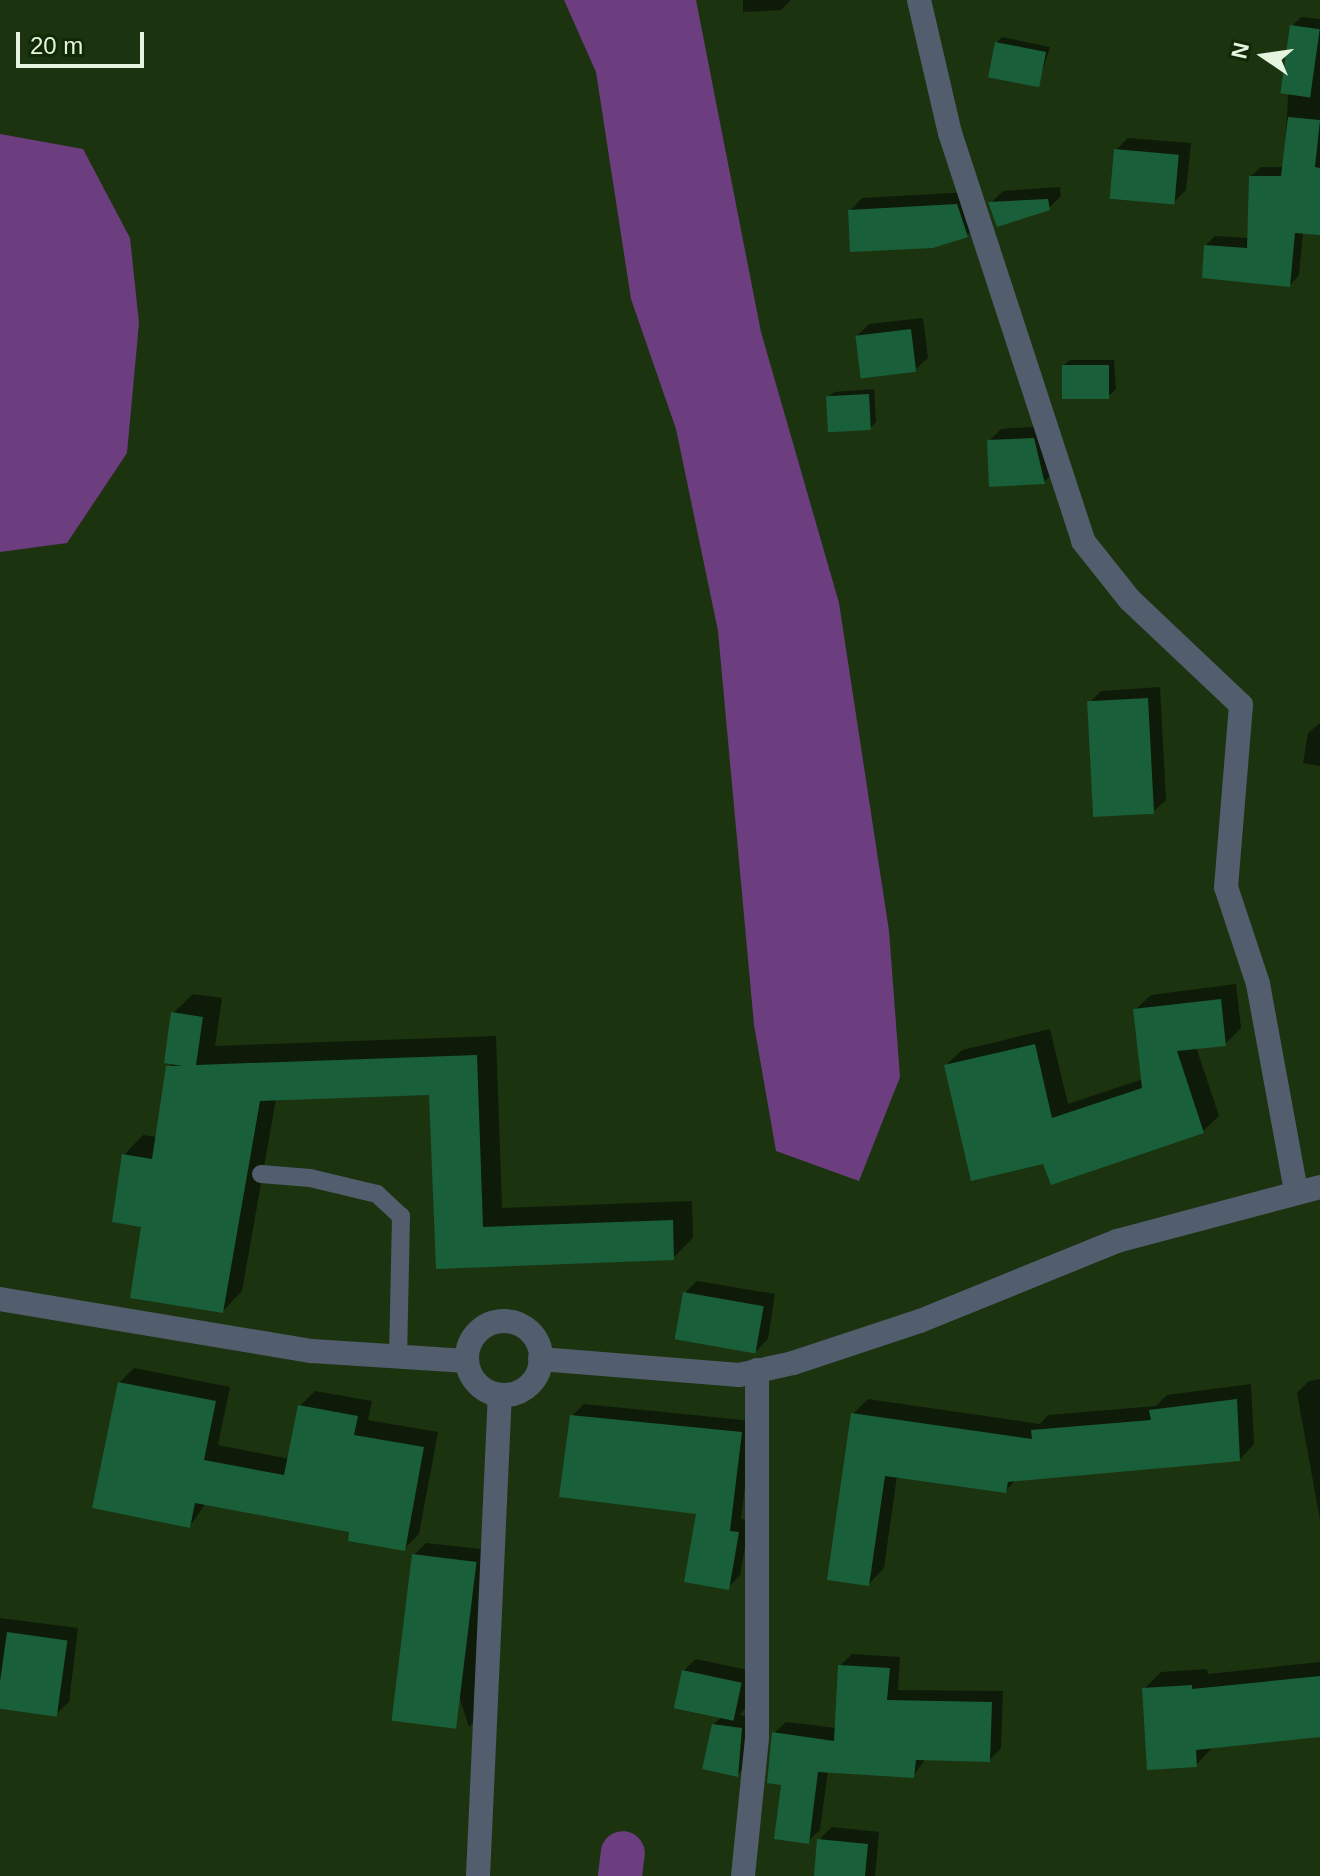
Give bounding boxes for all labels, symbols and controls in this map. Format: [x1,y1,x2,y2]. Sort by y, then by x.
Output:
scale bar [20,16,148,66]
north arrow [1224,16,1304,96]
text: 20 m [30,32,83,59]
text: N [1226,40,1254,61]

